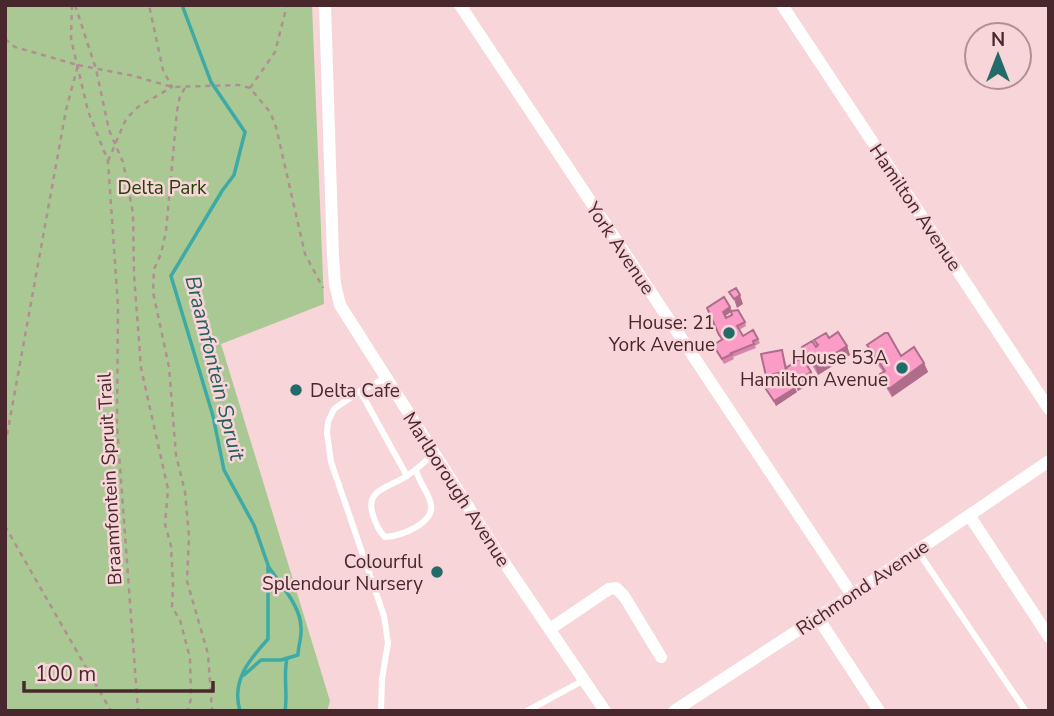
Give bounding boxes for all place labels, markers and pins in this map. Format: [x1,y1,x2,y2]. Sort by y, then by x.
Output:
place label: House: 21 York Avenue [608,310,715,358]
marker: House: 21 York Avenue [721,325,737,341]
place label: House 53A Hamilton Avenue [740,345,888,393]
marker: House 53A Hamilton Avenue [894,360,910,376]
place label: Delta Cafe [310,378,400,404]
marker: Delta Cafe [288,382,304,398]
place label: Colourful Splendour Nursery [262,549,423,597]
marker: Colourful Splendour Nursery [429,564,445,580]

